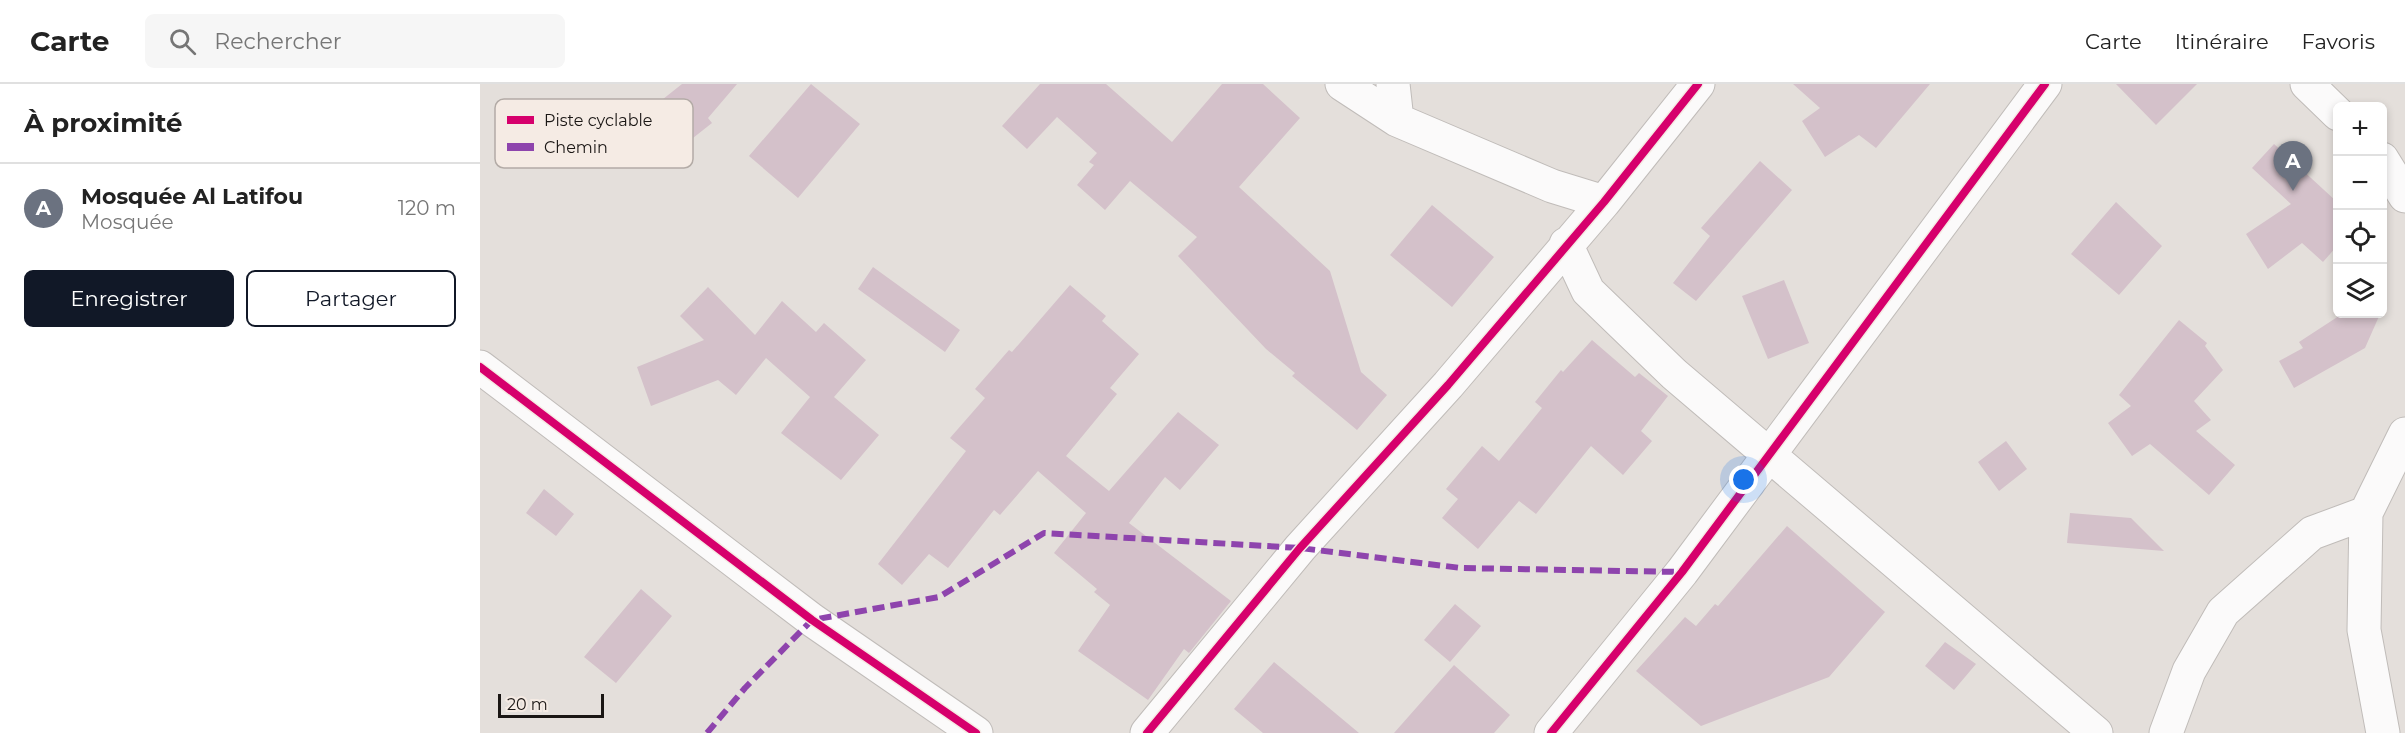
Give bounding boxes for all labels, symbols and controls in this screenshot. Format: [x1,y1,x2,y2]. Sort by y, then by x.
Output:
search box [145,14,565,68]
text: Carte [30,24,109,58]
icon: search [166,25,199,58]
text: Rechercher [214,28,342,55]
text: Carte [2085,29,2142,54]
text: Itinéraire [2175,29,2269,54]
text: Favoris [2302,29,2375,54]
legend [495,99,693,168]
map controls [2333,102,2387,318]
button: + [2333,102,2387,156]
text: À proximité [24,107,183,139]
text: Piste cyclable [544,111,652,130]
text: Chemin [544,138,608,157]
pin: A [2274,141,2312,191]
button: − [2333,156,2387,210]
text: Mosquée Al Latifou [81,183,303,210]
text: A [36,196,51,220]
text: 120 m [398,196,456,220]
text: Mosquée [81,210,174,234]
button: locate [2333,210,2387,264]
button: layers [2333,264,2387,318]
button: Enregistrer [24,270,234,327]
button: Partager [246,270,456,327]
your location [1729,465,1758,494]
scale bar [498,691,604,718]
text: 20 m [507,695,548,714]

